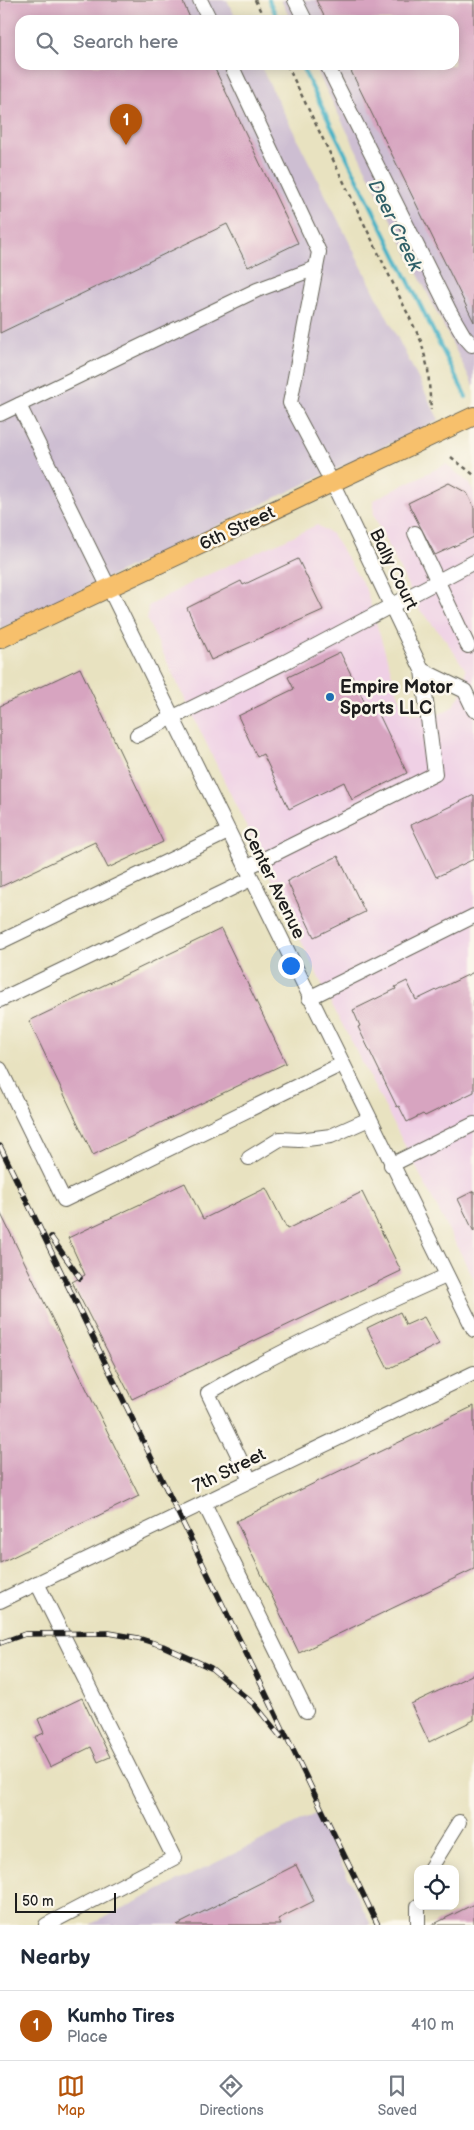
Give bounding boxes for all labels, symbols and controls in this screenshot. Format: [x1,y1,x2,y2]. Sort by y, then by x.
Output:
search box [15,15,459,70]
icon: search [33,29,61,57]
text: Search here [73,31,178,54]
pin: 1 [110,104,142,145]
water label: Deer Creek [363,176,427,276]
street label: 6th Street [196,502,279,555]
street label: Bally Court [365,525,422,614]
place label: Empire Motor Sports LLC [340,677,454,719]
marker: Empire Motor Sports LLC [324,691,336,703]
street label: Center Avenue [238,824,310,943]
your location [278,953,304,979]
street label: 7th Street [189,1444,269,1497]
map controls [414,1865,459,1910]
button: locate [414,1865,459,1910]
scale bar [15,1890,116,1913]
text: 50 m [22,1893,54,1910]
text: Nearby [20,1945,90,1970]
text: Kumho Tires [67,2005,174,2028]
text: 1 [33,2016,39,2035]
text: 410 m [411,2016,454,2035]
text: Place [67,2028,108,2047]
tab: Map [57,2072,85,2119]
tab: Directions [199,2072,264,2119]
tab: Saved [378,2072,417,2119]

